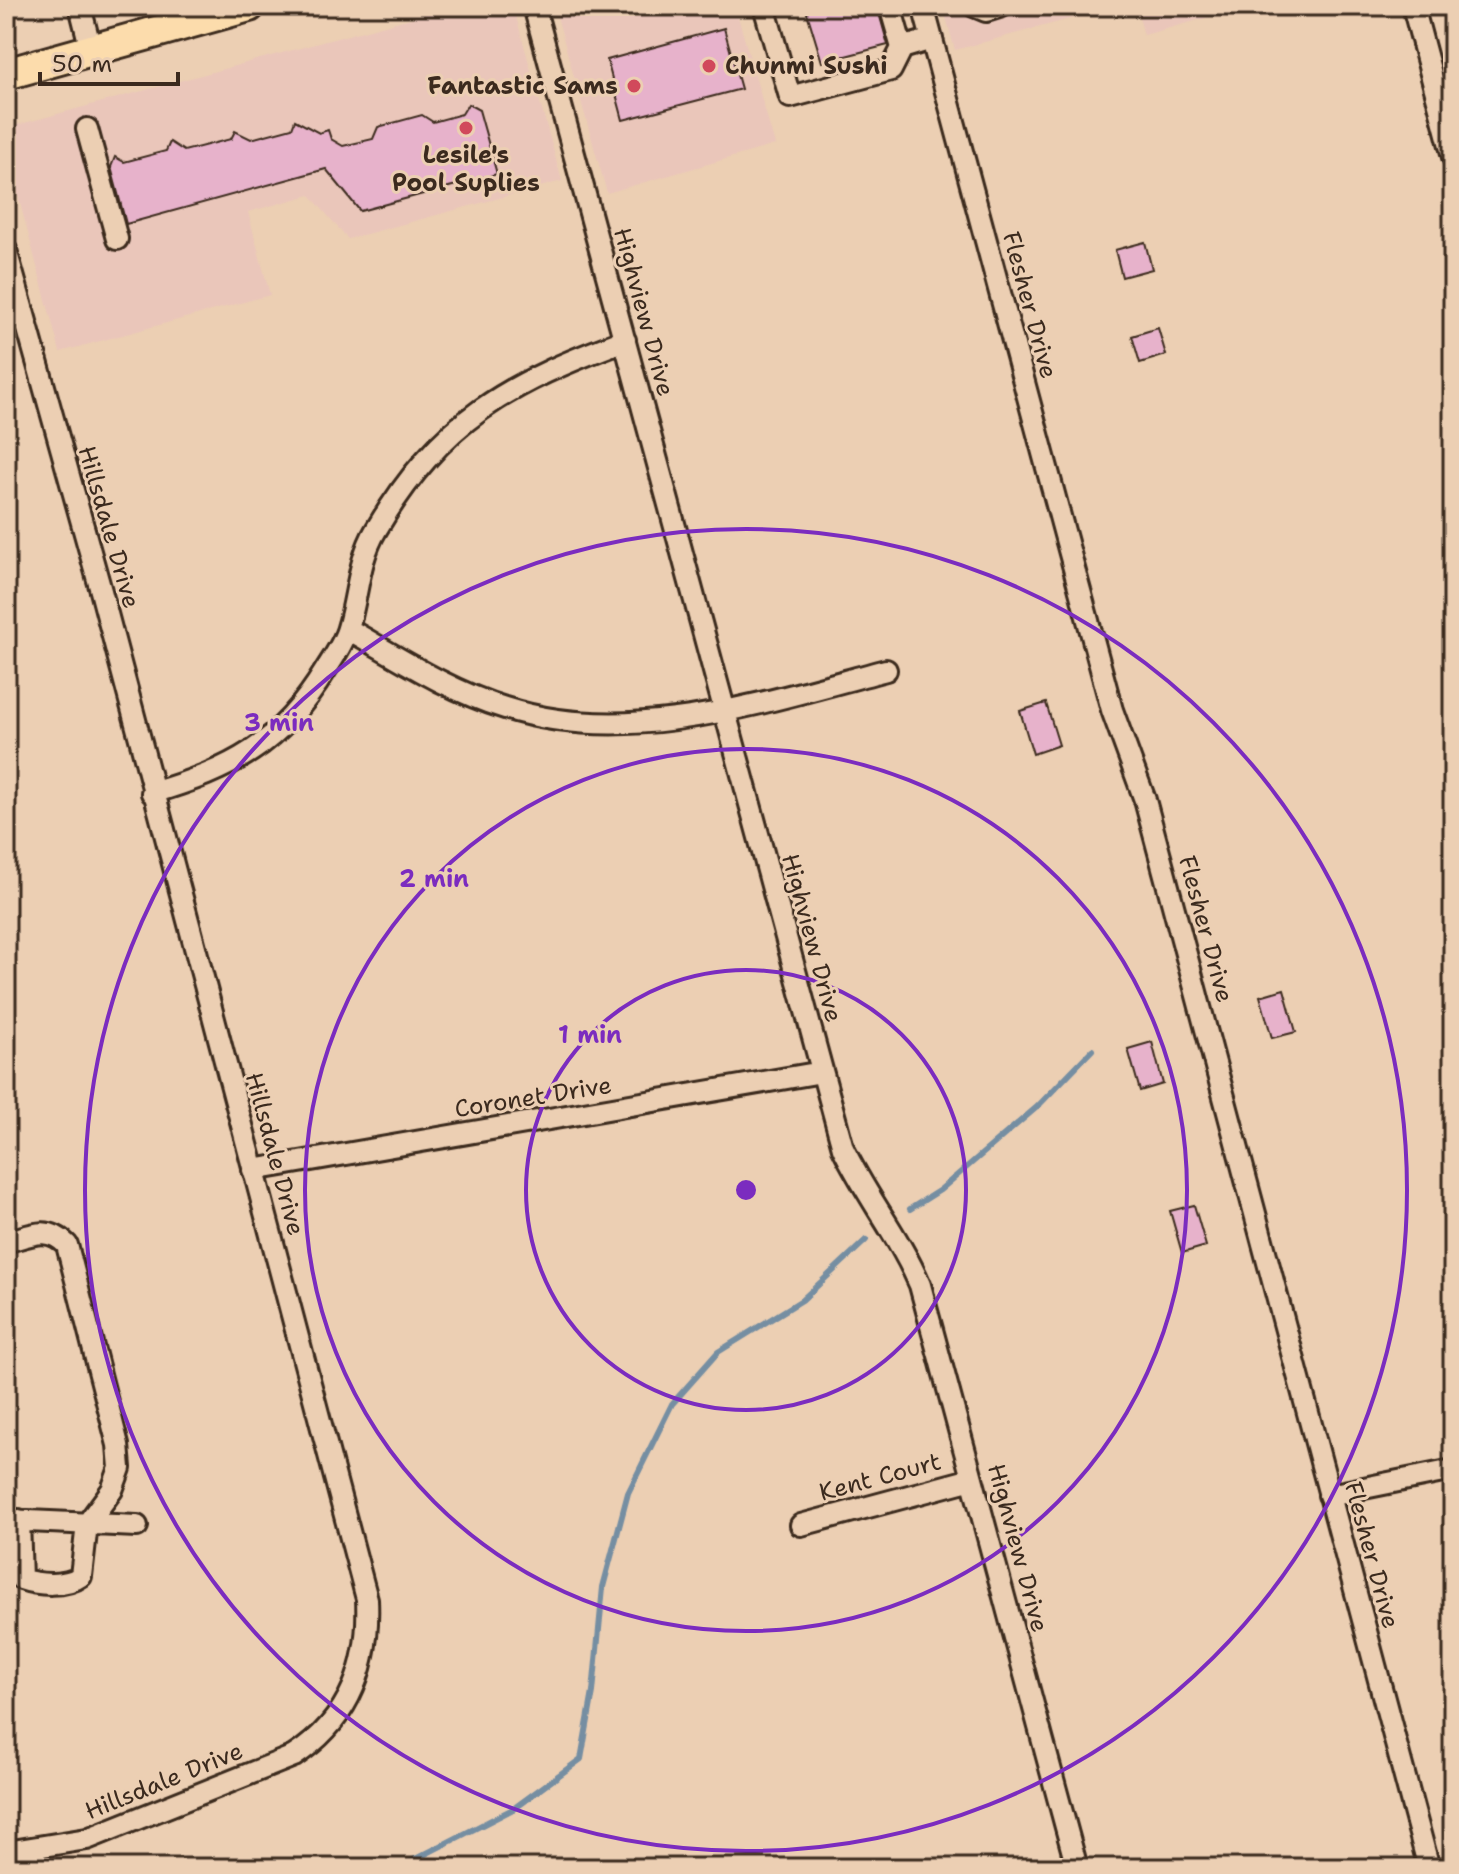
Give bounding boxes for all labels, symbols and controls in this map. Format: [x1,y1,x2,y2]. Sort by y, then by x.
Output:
scale bar [40,36,178,86]
text: 50 m [52,48,112,80]
place label: Chunmi Sushi [725,50,888,82]
marker: Chunmi Sushi [700,57,718,75]
place label: Fantastic Sams [428,70,618,102]
marker: Fantastic Sams [625,77,643,95]
marker: Lesile's Pool Suplies [457,119,475,137]
place label: Lesile's Pool Suplies [392,139,540,199]
street label: Highview Drive [606,224,682,400]
street label: Flesher Drive [995,228,1065,382]
street label: Hillsdale Drive [71,442,147,612]
text: 3 min [244,707,314,739]
street label: Highview Drive [774,850,850,1026]
street label: Flesher Drive [1171,852,1241,1006]
text: 2 min [399,863,469,895]
text: 1 min [558,1019,622,1051]
street label: Hillsdale Drive [238,1069,312,1239]
street label: Coronet Drive [452,1069,614,1125]
centre of rings [732,1176,760,1204]
street label: Kent Court [816,1445,944,1509]
street label: Highview Drive [980,1460,1056,1636]
street label: Flesher Drive [1337,1478,1407,1632]
street label: Hillsdale Drive [80,1735,248,1827]

